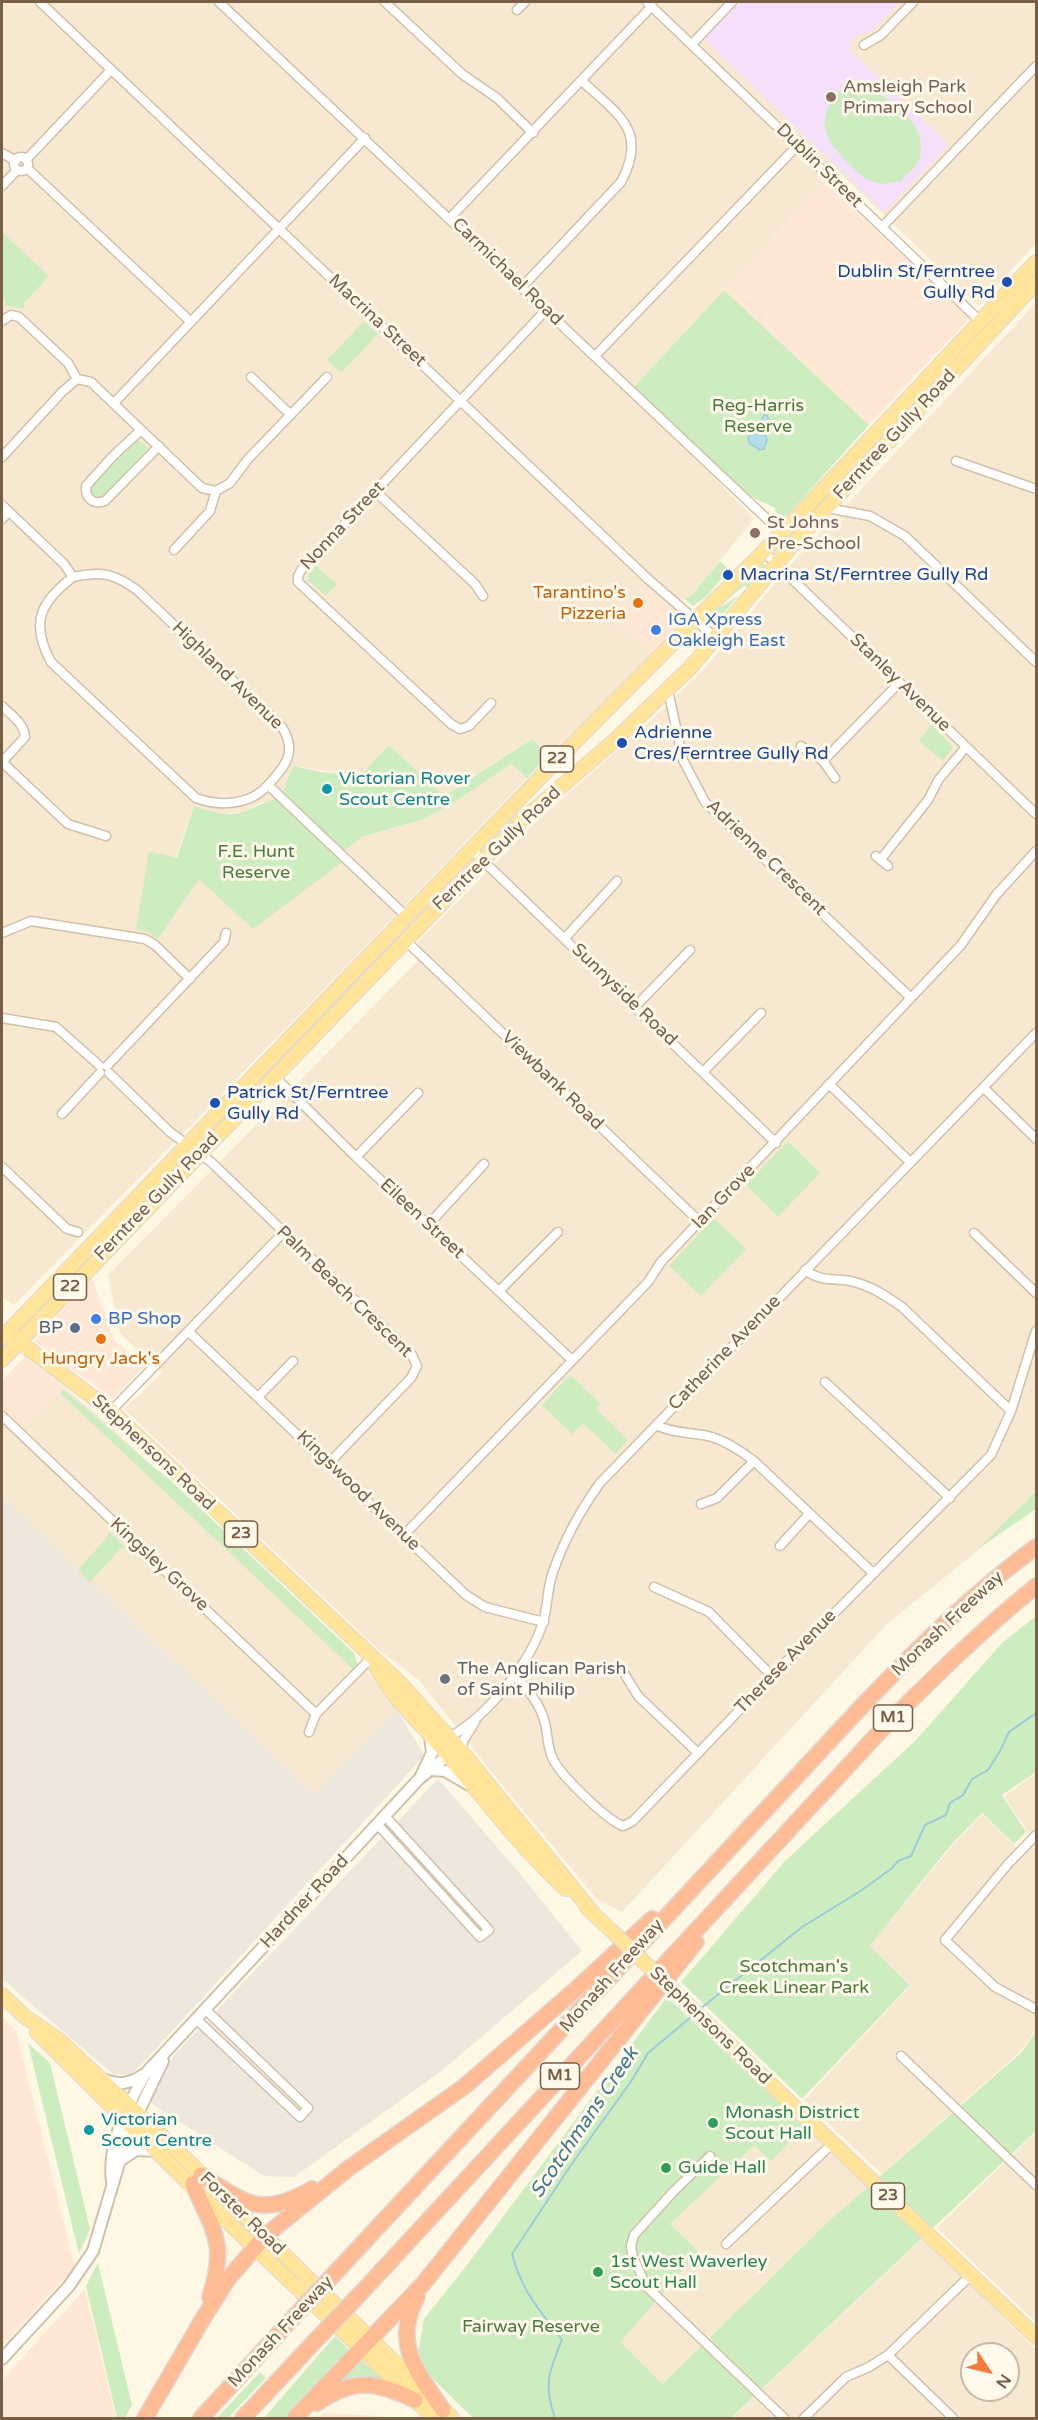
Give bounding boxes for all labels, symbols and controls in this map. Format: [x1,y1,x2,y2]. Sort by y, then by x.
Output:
place label: Amsleigh Park Primary School [843,76,972,118]
marker: Amsleigh Park Primary School [824,90,838,104]
street label: Dublin Street [771,119,867,213]
street label: Carmichael Road [447,214,567,330]
place label: Dublin St/Ferntree Gully Rd [837,261,995,304]
street label: Macrina Street [324,270,430,372]
marker: Dublin St/Ferntree Gully Rd [1000,275,1014,289]
street label: Ferntree Gully Road [829,366,961,504]
park label: Reg-Harris Reserve [712,395,804,438]
street label: Nonna Street [296,477,390,575]
place label: St Johns Pre-School [767,512,861,554]
marker: St Johns Pre-School [748,526,762,540]
place label: Macrina St/Ferntree Gully Rd [740,564,988,586]
marker: Macrina St/Ferntree Gully Rd [721,568,735,582]
place label: Tarantino's Pizzeria [533,582,626,624]
marker: Tarantino's Pizzeria [631,596,645,610]
place label: IGA Xpress Oakleigh East [668,609,785,652]
street label: Highland Avenue [167,617,287,735]
marker: IGA Xpress Oakleigh East [649,623,663,637]
street label: Stanley Avenue [845,629,955,737]
place label: Adrienne Cres/Ferntree Gully Rd [634,722,828,764]
marker: Adrienne Cres/Ferntree Gully Rd [615,736,629,750]
road number: 22 [540,746,574,772]
place label: Victorian Rover Scout Centre [339,768,470,810]
marker: Victorian Rover Scout Centre [320,782,334,796]
street label: Ferntree Gully Road [428,782,566,916]
street label: Adrienne Crescent [702,795,830,921]
park label: F.E. Hunt Reserve [217,841,295,884]
street label: Sunnyside Road [567,939,681,1051]
street label: Viewbank Road [497,1027,607,1135]
place label: Patrick St/Ferntree Gully Rd [227,1082,388,1124]
marker: Patrick St/Ferntree Gully Rd [208,1096,222,1110]
street label: Ferntree Gully Road [90,1128,224,1266]
street label: Ian Grove [688,1160,760,1234]
street label: Eileen Street [375,1174,469,1264]
street label: Palm Beach Crescent [272,1222,416,1362]
road number: 22 [54,1274,86,1300]
street label: Catherine Avenue [664,1291,786,1415]
place label: BP Shop [108,1308,181,1330]
marker: BP Shop [89,1312,103,1326]
place label: BP [38,1317,63,1339]
marker: BP [68,1321,82,1335]
marker: Hungry Jack's [94,1332,108,1346]
place label: Hungry Jack's [42,1348,160,1370]
street label: Stephensons Road [87,1390,219,1516]
street label: Kingswood Avenue [292,1426,424,1556]
street label: Kingsley Grove [105,1514,213,1616]
road number: 23 [224,1521,258,1547]
street label: Monash Freeway [888,1567,1008,1681]
street label: Therese Avenue [731,1605,841,1719]
place label: The Anglican Parish of Saint Philip [457,1658,626,1700]
marker: The Anglican Parish of Saint Philip [438,1672,452,1686]
road number: M1 [874,1705,912,1731]
street label: Hardner Road [256,1851,354,1953]
street label: Monash Freeway [556,1915,668,2037]
park label: Scotchman's Creek Linear Park [719,1956,869,1998]
street label: Stephensons Road [645,1963,775,2089]
water label: Scotchmans Creek [526,2043,644,2203]
road number: M1 [540,2063,580,2089]
place label: Monash District Scout Hall [725,2102,860,2144]
place label: Victorian Scout Centre [101,2109,212,2152]
marker: Monash District Scout Hall [706,2116,720,2130]
marker: Victorian Scout Centre [82,2123,96,2137]
place label: Guide Hall [678,2157,766,2179]
marker: Guide Hall [659,2161,673,2175]
street label: Forster Road [195,2168,289,2260]
road number: 23 [872,2183,904,2209]
place label: 1st West Waverley Scout Hall [610,2251,767,2294]
marker: 1st West Waverley Scout Hall [591,2265,605,2279]
street label: Monash Freeway [224,2272,338,2392]
park label: Fairway Reserve [462,2316,600,2338]
north arrow [960,2342,1020,2402]
text: N [991,2370,1015,2392]

